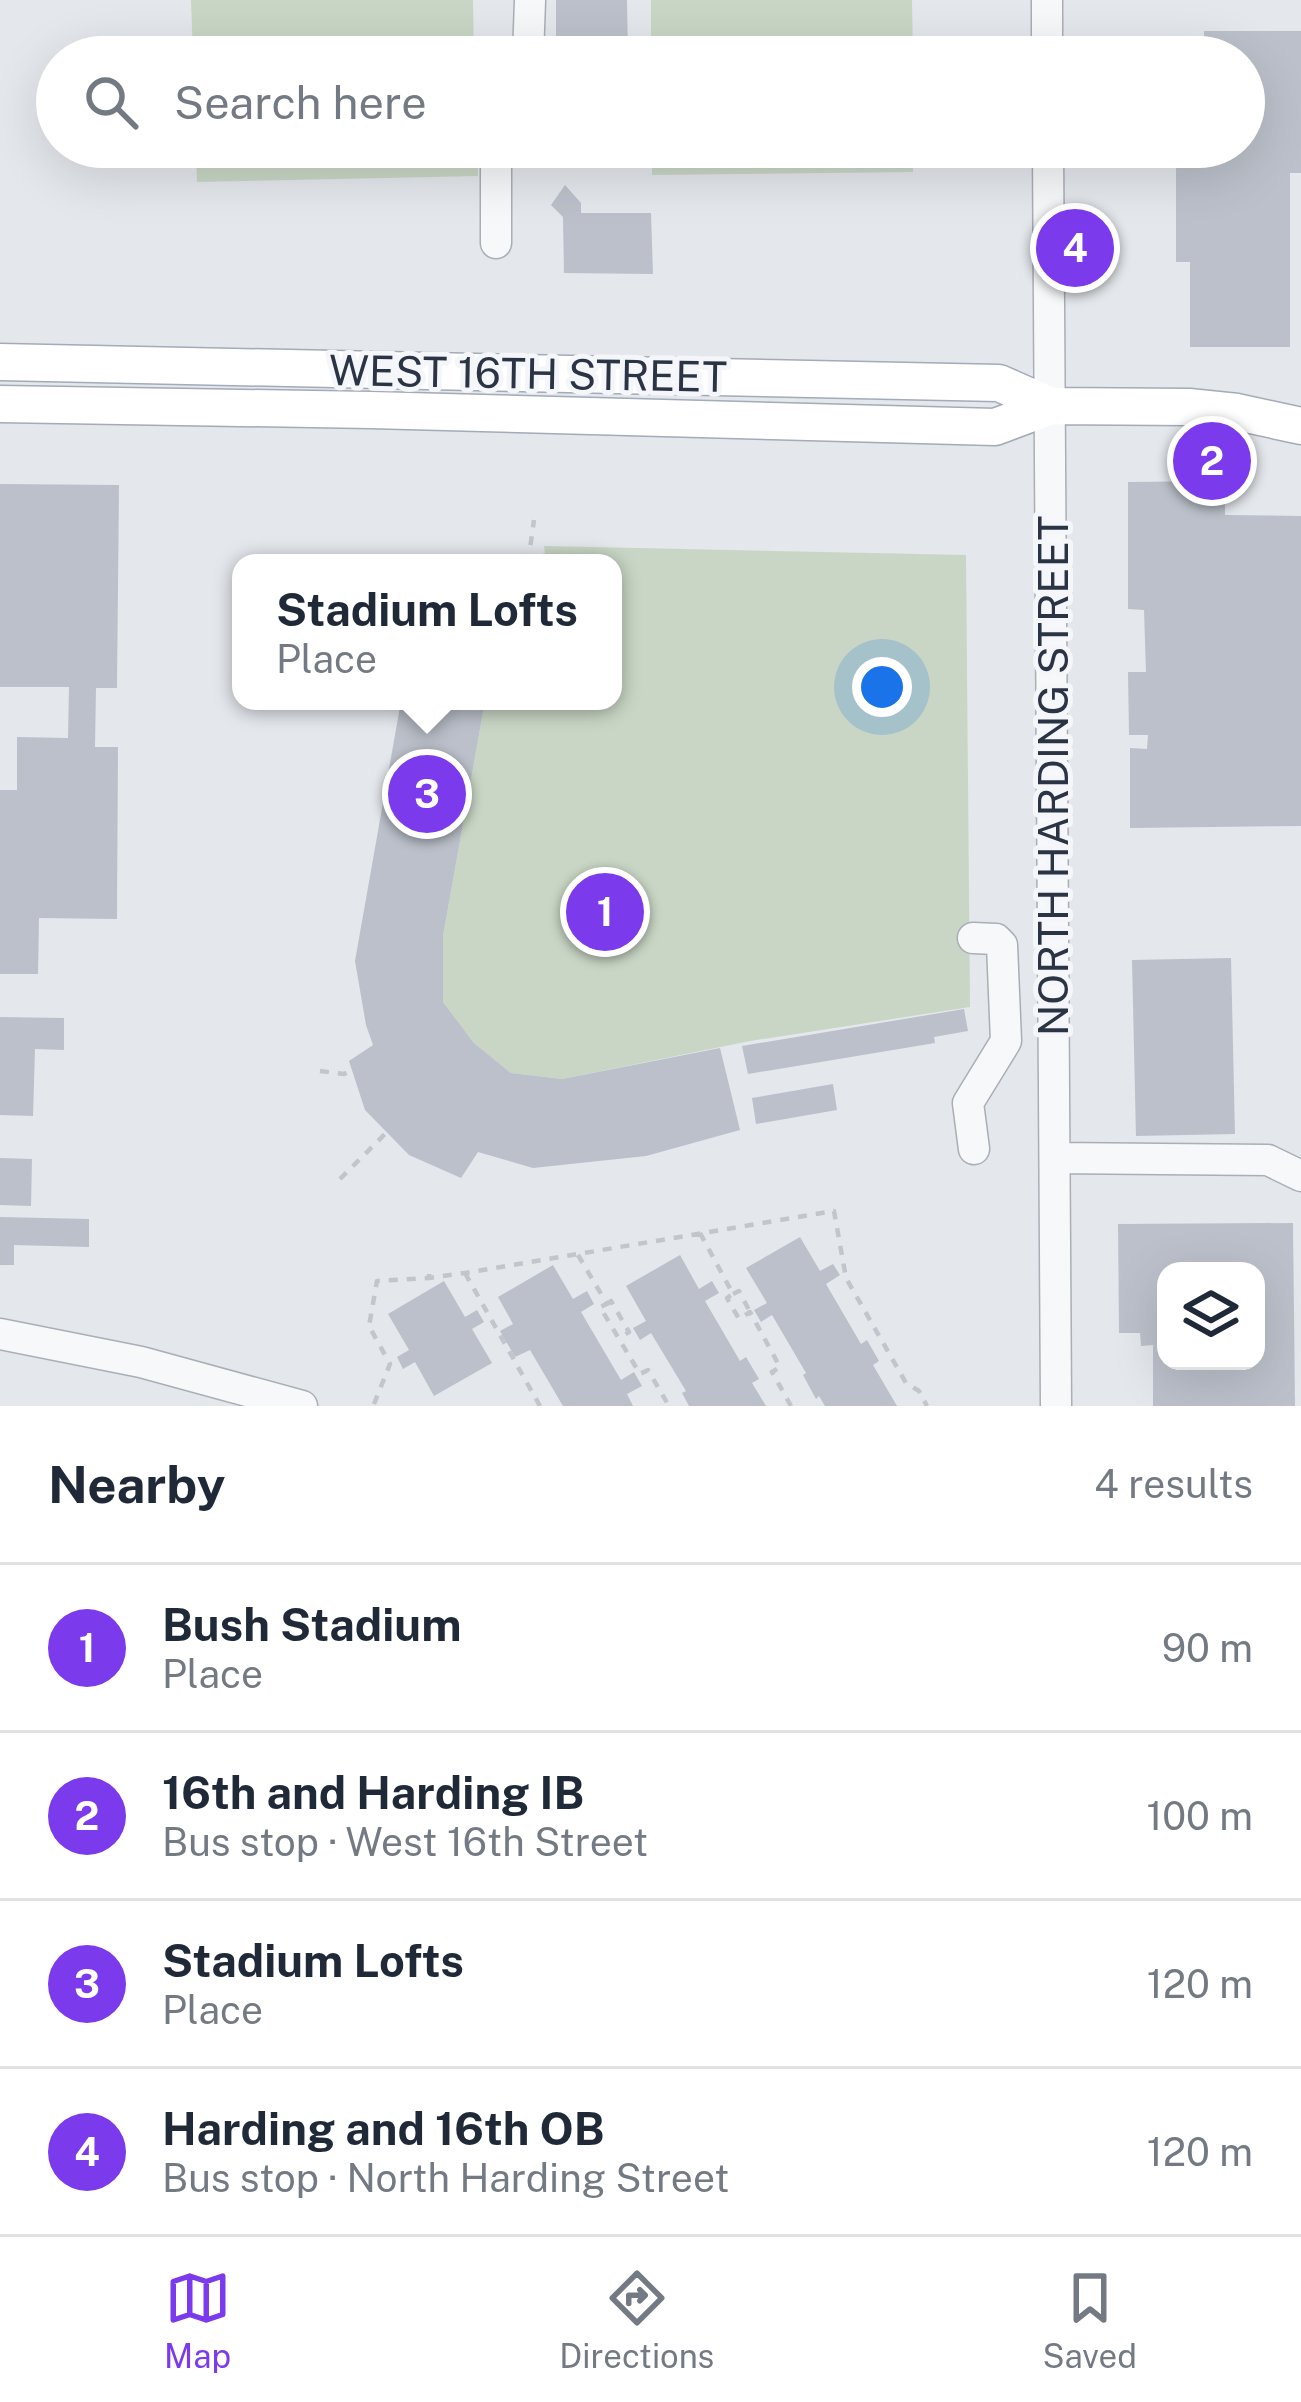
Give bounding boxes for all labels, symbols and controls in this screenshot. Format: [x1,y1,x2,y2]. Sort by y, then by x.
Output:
search box [36,36,1265,168]
icon: search [78,69,144,135]
text: Search here [174,76,427,129]
pin: 4 [1036,203,1114,293]
street label: WEST 16TH STREET [328,345,728,401]
pin: 2 [1173,416,1251,506]
street label: NORTH HARDING STREET [1028,516,1077,1036]
popup [232,554,622,710]
text: Stadium Lofts [276,583,578,636]
text: Place [276,636,377,682]
your location [852,657,912,717]
pin: 3 [388,749,466,839]
pin: 1 [566,867,644,957]
map controls [1157,1262,1265,1370]
button: layers [1157,1262,1265,1370]
text: Nearby [48,1455,225,1514]
text: 4 results [1094,1461,1253,1507]
text: Bush Stadium [162,1598,462,1651]
text: 1 [79,1625,95,1671]
text: 90 m [1162,1625,1253,1671]
text: Place [162,1651,263,1697]
text: 16th and Harding IB [162,1766,584,1819]
text: 2 [75,1793,99,1839]
text: 100 m [1146,1793,1253,1839]
text: Bus stop · West 16th Street [162,1819,648,1865]
text: Stadium Lofts [162,1934,464,1987]
text: 3 [74,1961,100,2007]
text: 120 m [1147,1961,1253,2007]
text: Place [162,1987,263,2033]
text: Harding and 16th OB [162,2102,605,2155]
text: 4 [74,2129,100,2175]
text: 120 m [1147,2129,1253,2175]
text: Bus stop · North Harding Street [162,2155,729,2201]
tab: Map [164,2265,231,2375]
tab: Directions [559,2265,714,2375]
tab: Saved [1043,2265,1137,2375]

